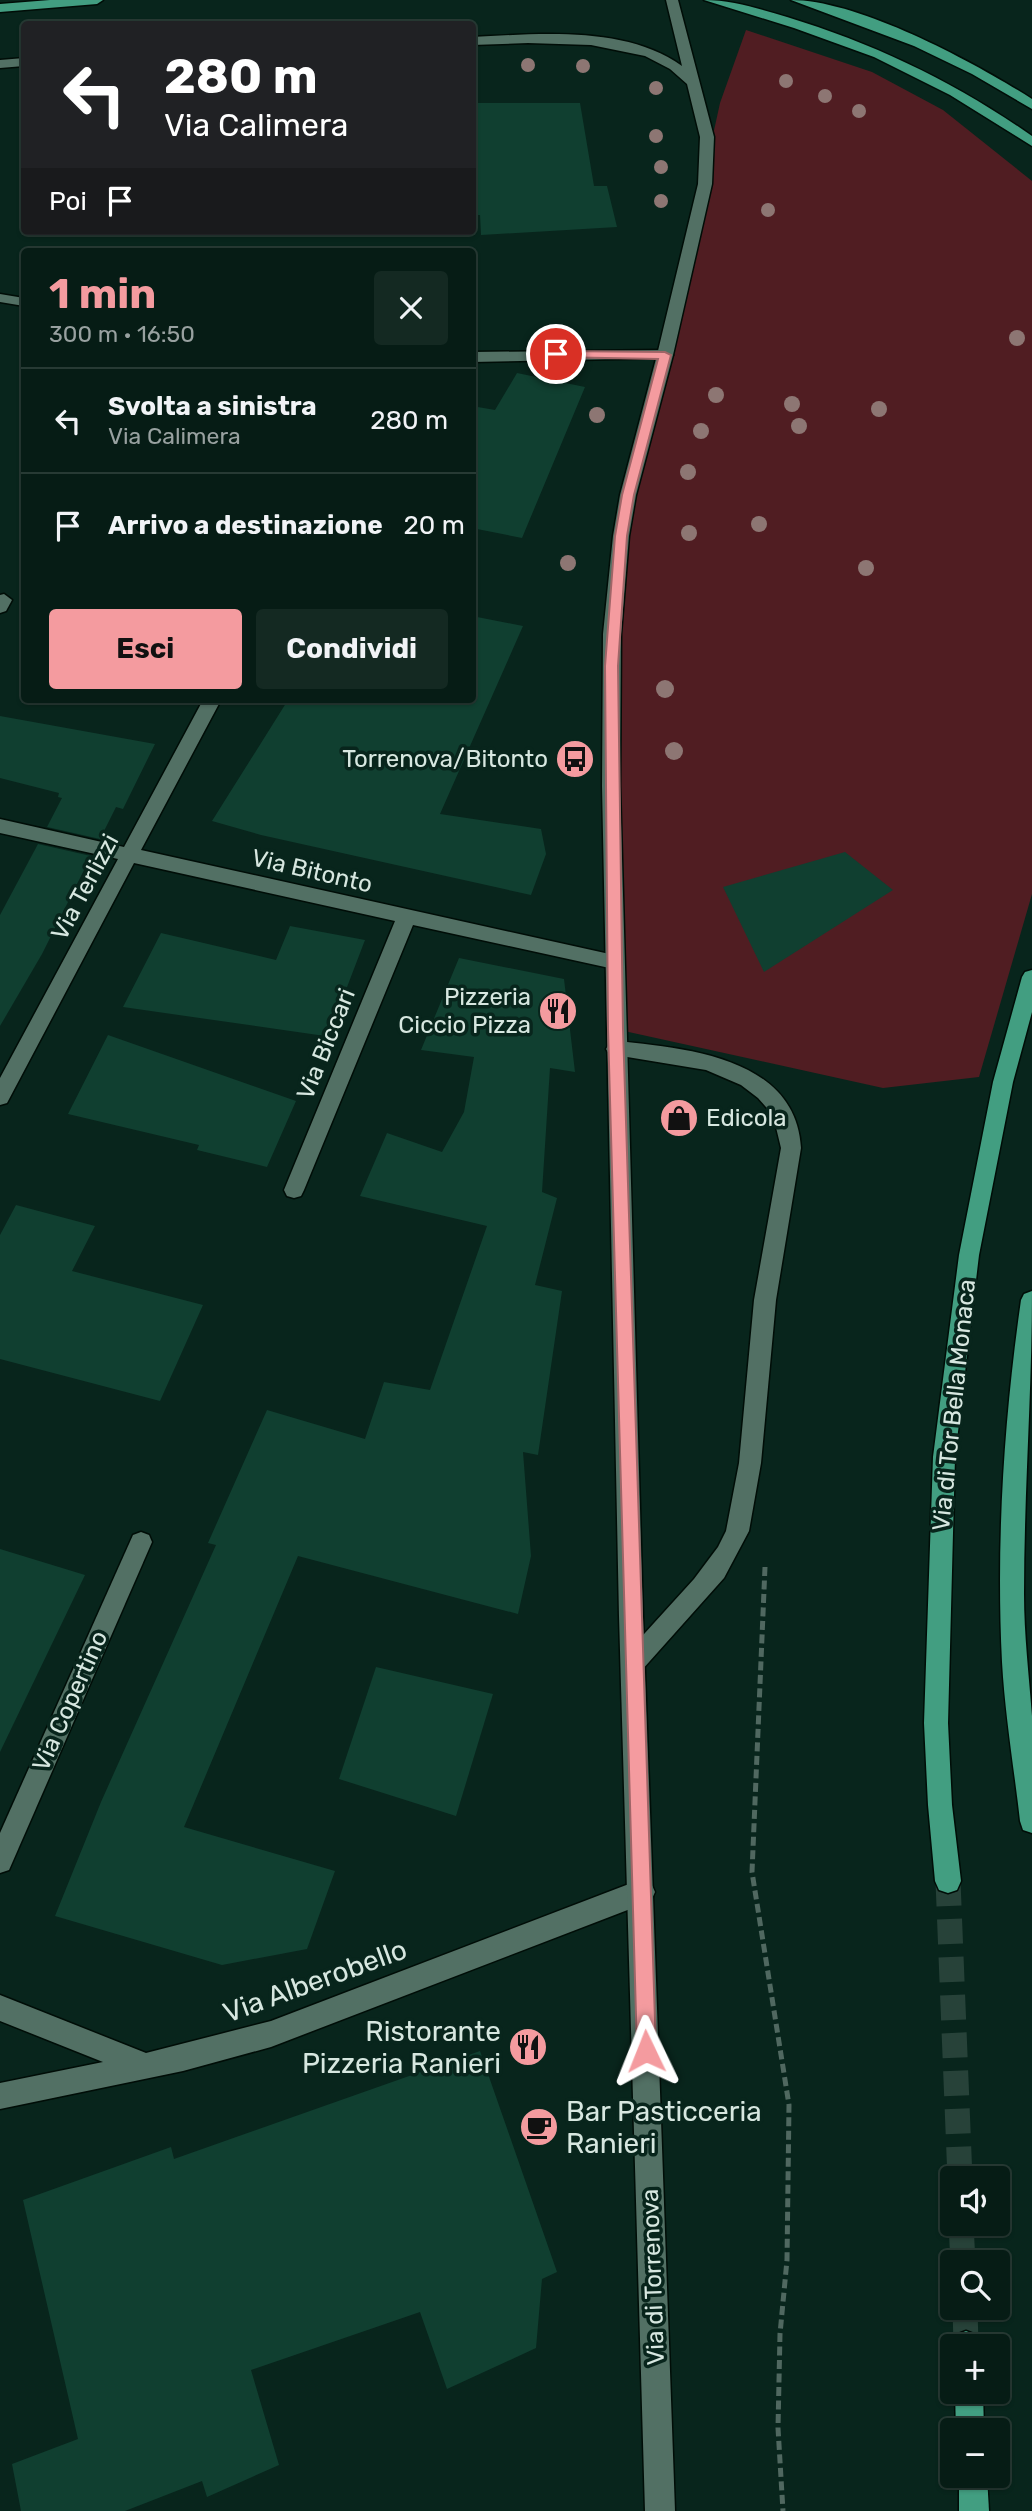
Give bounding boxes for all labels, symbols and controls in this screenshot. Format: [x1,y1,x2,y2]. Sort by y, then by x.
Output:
text: 280 m [164,47,318,105]
icon: left [49,49,140,140]
text: Via Calimera [164,106,349,144]
icon: arrive [101,182,139,220]
text: Poi [49,186,87,217]
text: 1 min [49,269,156,319]
button: close [374,271,448,345]
text: 300 m · 16:50 [49,320,195,348]
pin [526,324,586,384]
icon: arrive [537,335,575,373]
text: Svolta a sinistra [108,391,317,422]
icon: left [49,402,87,440]
text: 280 m [370,405,448,436]
text: Via Calimera [108,422,241,450]
icon: arrive [49,507,87,545]
text: Arrivo a destinazione [108,510,383,541]
text: 20 m [404,510,465,541]
button: Esci [49,609,242,689]
button: Condividi [256,609,448,689]
bus stop icon: Torrenova/Bitonto [554,738,596,780]
place label: Torrenova/Bitonto [342,745,548,773]
street label: Via Terlizzi [45,829,125,945]
street label: Via Bitonto [249,844,375,898]
place label: Pizzeria Ciccio Pizza [398,983,531,1039]
street label: Via Biccari [291,984,361,1104]
restaurant icon: Pizzeria Ciccio Pizza [537,990,579,1032]
shop icon: Edicola [658,1097,700,1139]
place label: Edicola [706,1104,787,1132]
street label: Via di Tor Bella Monaca [927,1278,981,1532]
street label: Via Copertino [27,1626,113,1776]
street label: Via Alberobello [219,1932,411,2030]
position arrow [609,2014,683,2088]
place label: Ristorante Pizzeria Ranieri [302,2015,501,2080]
restaurant icon: Ristorante Pizzeria Ranieri [507,2026,549,2068]
place label: Bar Pasticceria Ranieri [566,2095,762,2160]
cafe icon: Bar Pasticceria Ranieri [518,2106,560,2148]
map controls [940,2166,1010,2488]
button: sound [940,2166,1010,2236]
street label: Via di Torrenova [636,2188,670,2366]
button: search [940,2250,1010,2320]
button: + [940,2334,1010,2404]
button: − [940,2418,1010,2488]

